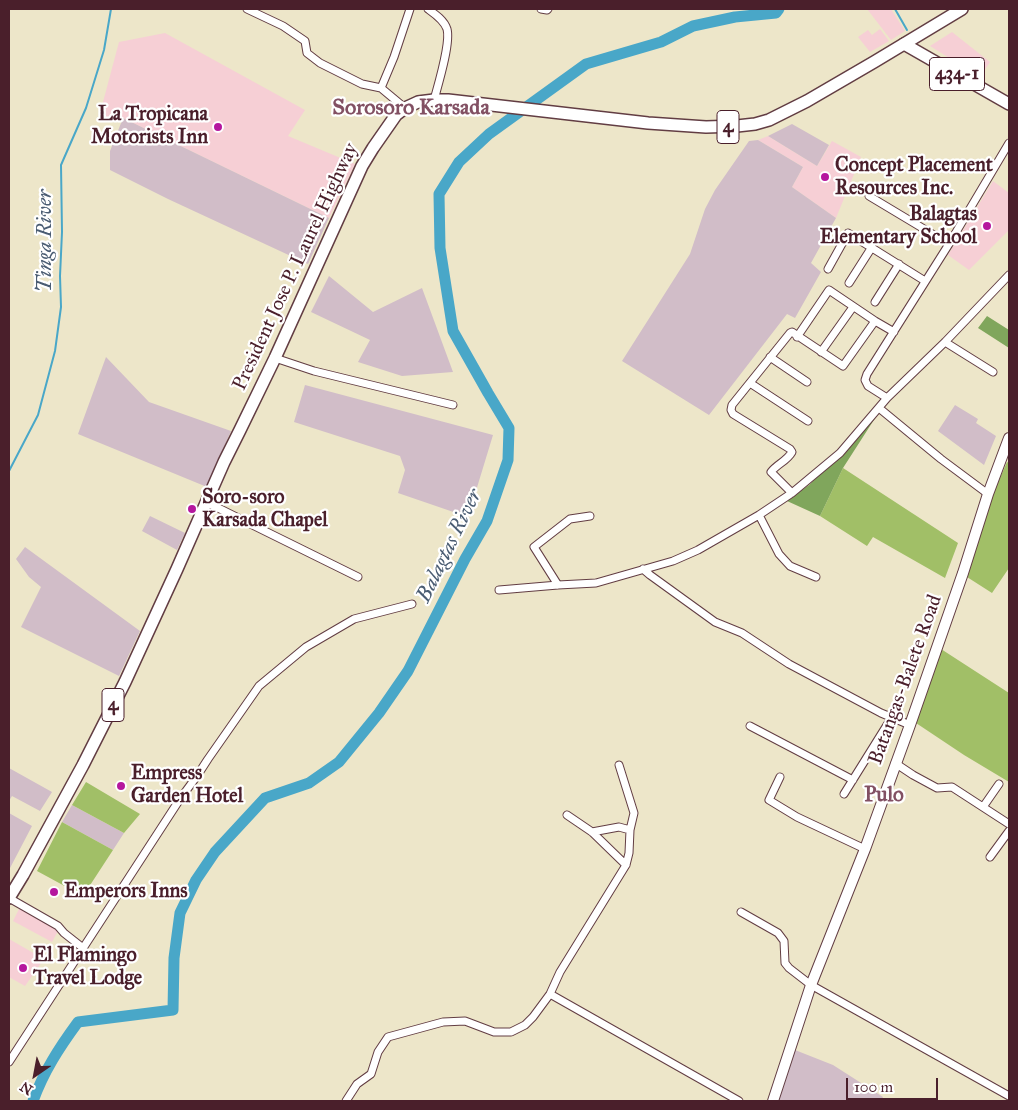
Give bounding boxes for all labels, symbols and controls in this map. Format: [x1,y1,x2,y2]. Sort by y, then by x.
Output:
road number: 434-1 [930,58,984,90]
district label: Sorosoro Karsada [332,96,490,122]
place label: La Tropicana Motorists Inn [91,103,208,150]
road number: 4 [717,110,739,144]
marker: La Tropicana Motorists Inn [212,121,224,133]
street label: President Jose P. Laurel Highway [228,140,364,394]
place label: Concept Placement Resources Inc. [835,154,993,201]
marker: Concept Placement Resources Inc. [819,171,831,183]
water label: Tinga River [33,189,59,293]
place label: Balagtas Elementary School [820,203,977,250]
marker: Balagtas Elementary School [981,220,993,232]
water label: Balagtas River [412,485,488,607]
place label: Soro-soro Karsada Chapel [202,486,328,533]
marker: Soro-soro Karsada Chapel [186,503,198,515]
street label: Batangas-Balete Road [864,592,948,768]
road number: 4 [102,688,124,722]
place label: Empress Garden Hotel [131,762,243,809]
marker: Empress Garden Hotel [115,780,127,792]
district label: Pulo [864,783,904,809]
place label: Emperors Inns [64,880,188,904]
marker: Emperors Inns [48,886,60,898]
place label: El Flamingo Travel Lodge [33,944,142,991]
marker: El Flamingo Travel Lodge [17,962,29,974]
north arrow [10,1050,60,1100]
scale bar [848,1068,940,1100]
text: N [17,1078,36,1098]
text: 100 m [854,1078,893,1096]

